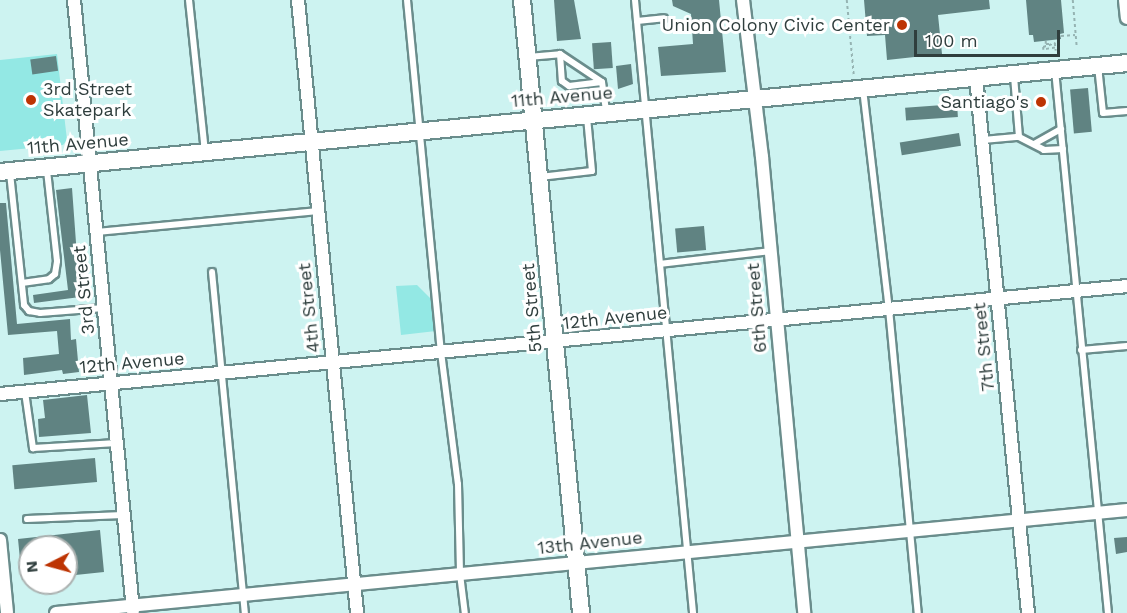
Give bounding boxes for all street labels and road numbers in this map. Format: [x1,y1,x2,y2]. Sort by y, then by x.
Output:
street label: 11th Avenue [510,82,614,112]
street label: 11th Avenue [26,129,130,159]
street label: 3rd Street [69,245,99,335]
street label: 4th Street [294,262,324,354]
street label: 5th Street [517,262,547,354]
street label: 6th Street [742,262,772,354]
street label: 12th Avenue [561,302,669,334]
street label: 7th Street [969,302,999,392]
street label: 12th Avenue [78,348,186,378]
street label: 13th Avenue [536,527,644,559]

